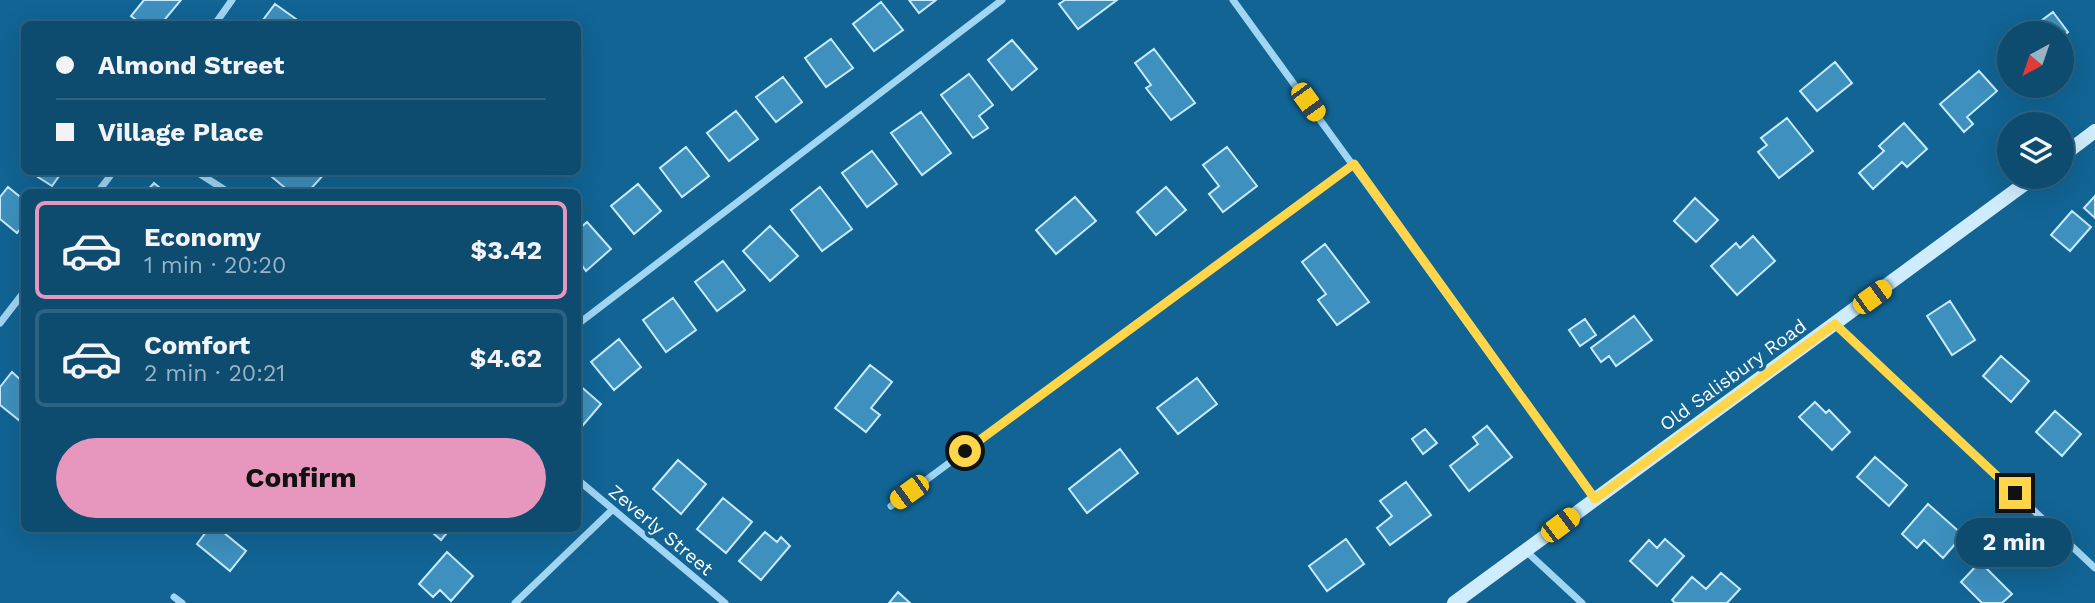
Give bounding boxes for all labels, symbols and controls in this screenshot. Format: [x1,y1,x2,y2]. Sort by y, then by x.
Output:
north arrow [1997,21,2074,98]
map controls [1997,21,2074,189]
text: Almond Street [98,50,284,80]
car [1288,79,1329,125]
button: layers [1997,112,2074,189]
text: Village Place [98,117,264,147]
icon: car [60,219,123,282]
text: Economy [144,222,261,252]
text: $3.42 [470,235,542,265]
text: 1 min · 20:20 [144,252,286,279]
car [1849,276,1896,318]
street label: Old Salisbury Road [1655,314,1811,436]
icon: car [60,327,123,390]
text: Comfort [144,330,250,360]
text: $4.62 [470,343,542,373]
text: 2 min · 20:21 [144,360,285,387]
route start [949,435,981,467]
button: Confirm [56,438,546,518]
car [886,471,933,513]
route end [1999,477,2031,509]
street label: Zeverly Street [604,480,718,580]
car [1537,504,1584,546]
callout: 2 min [1957,518,2073,566]
text: 2 min [1983,529,2045,556]

